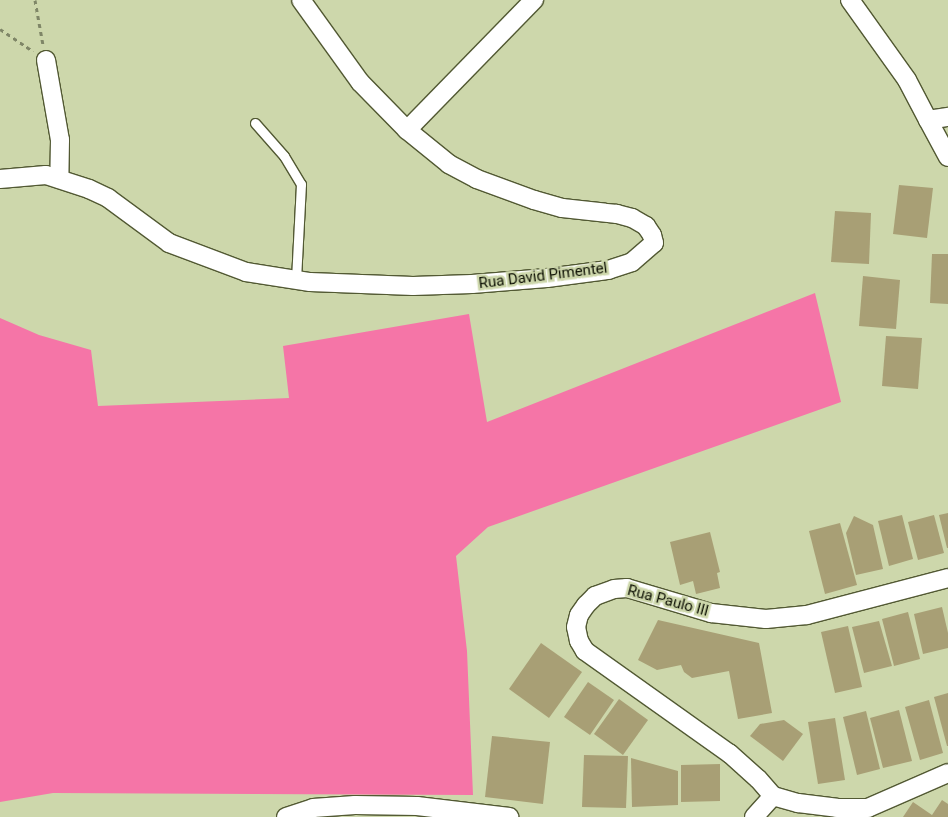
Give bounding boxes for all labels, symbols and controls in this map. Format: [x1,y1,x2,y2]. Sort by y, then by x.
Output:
street label: Rua David Pimentel [478,259,608,293]
street label: Rua Paulo III [625,582,711,620]

